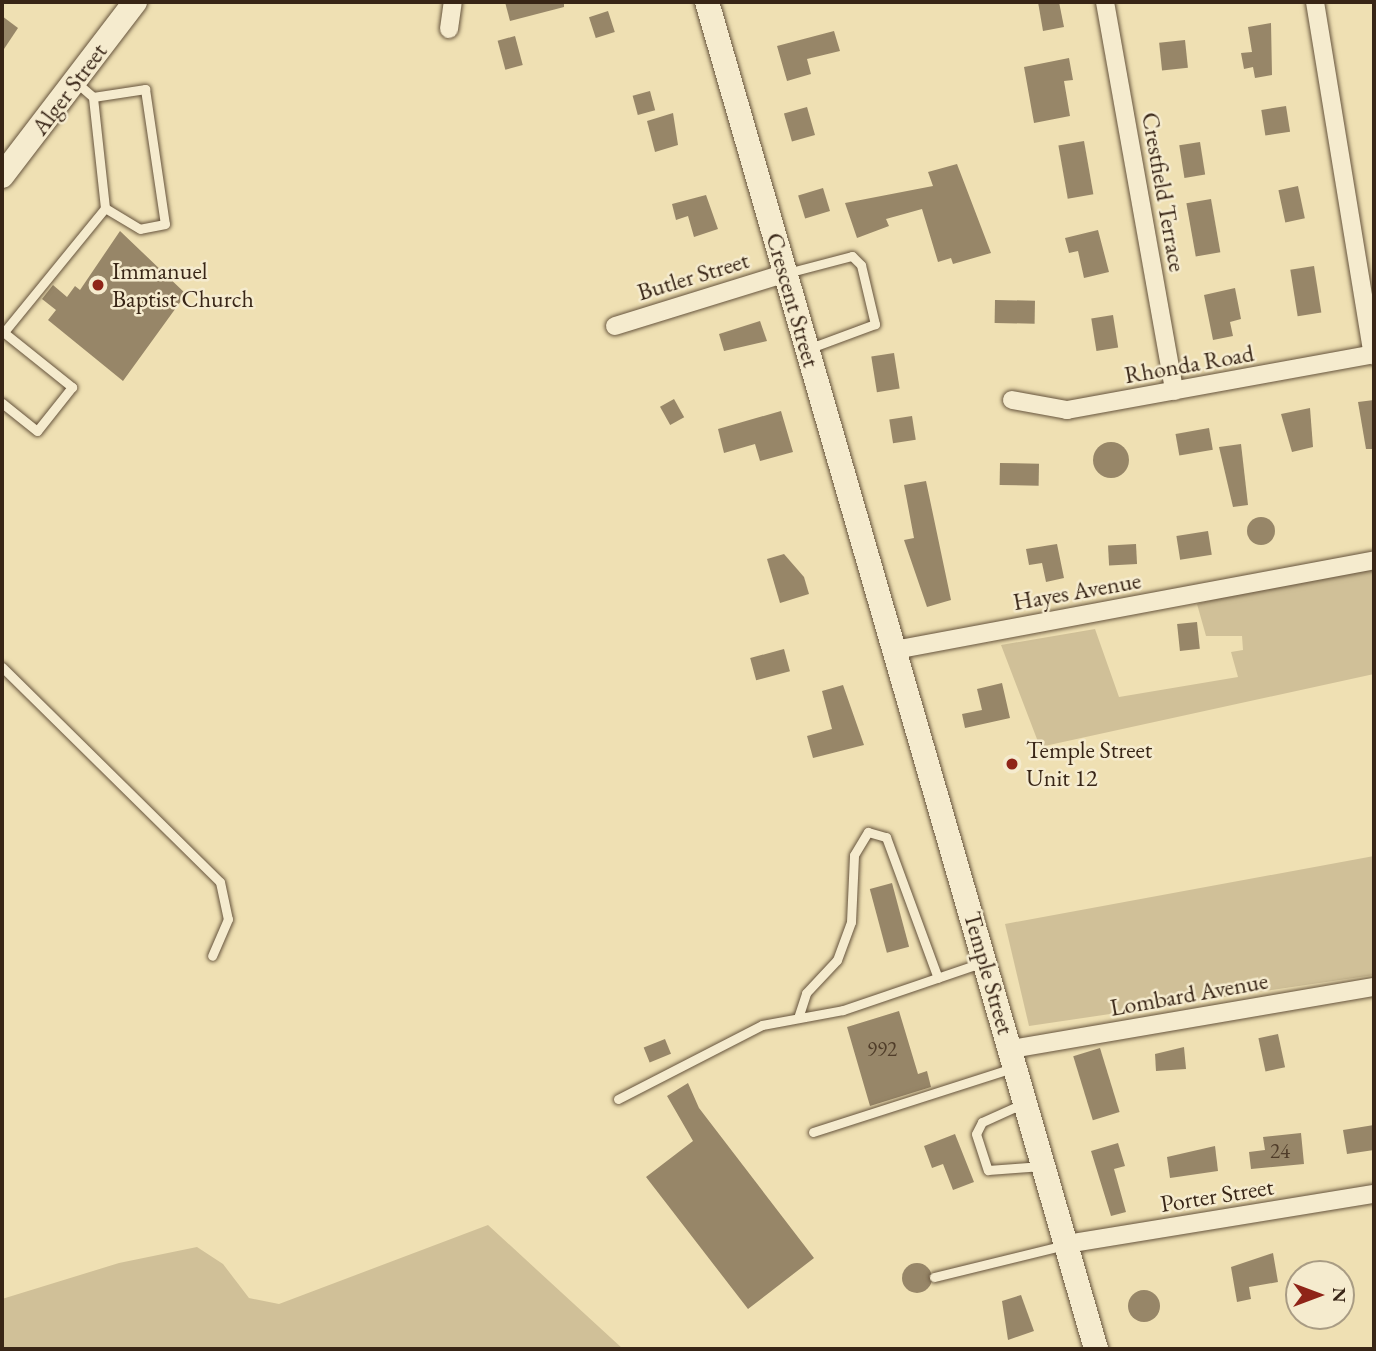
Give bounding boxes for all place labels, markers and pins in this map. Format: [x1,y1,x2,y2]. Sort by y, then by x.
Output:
place label: Immanuel Baptist Church [112,257,254,313]
marker: Immanuel Baptist Church [90,277,106,293]
place label: Temple Street Unit 12 [1026,736,1152,792]
marker: Temple Street Unit 12 [1004,756,1020,772]

